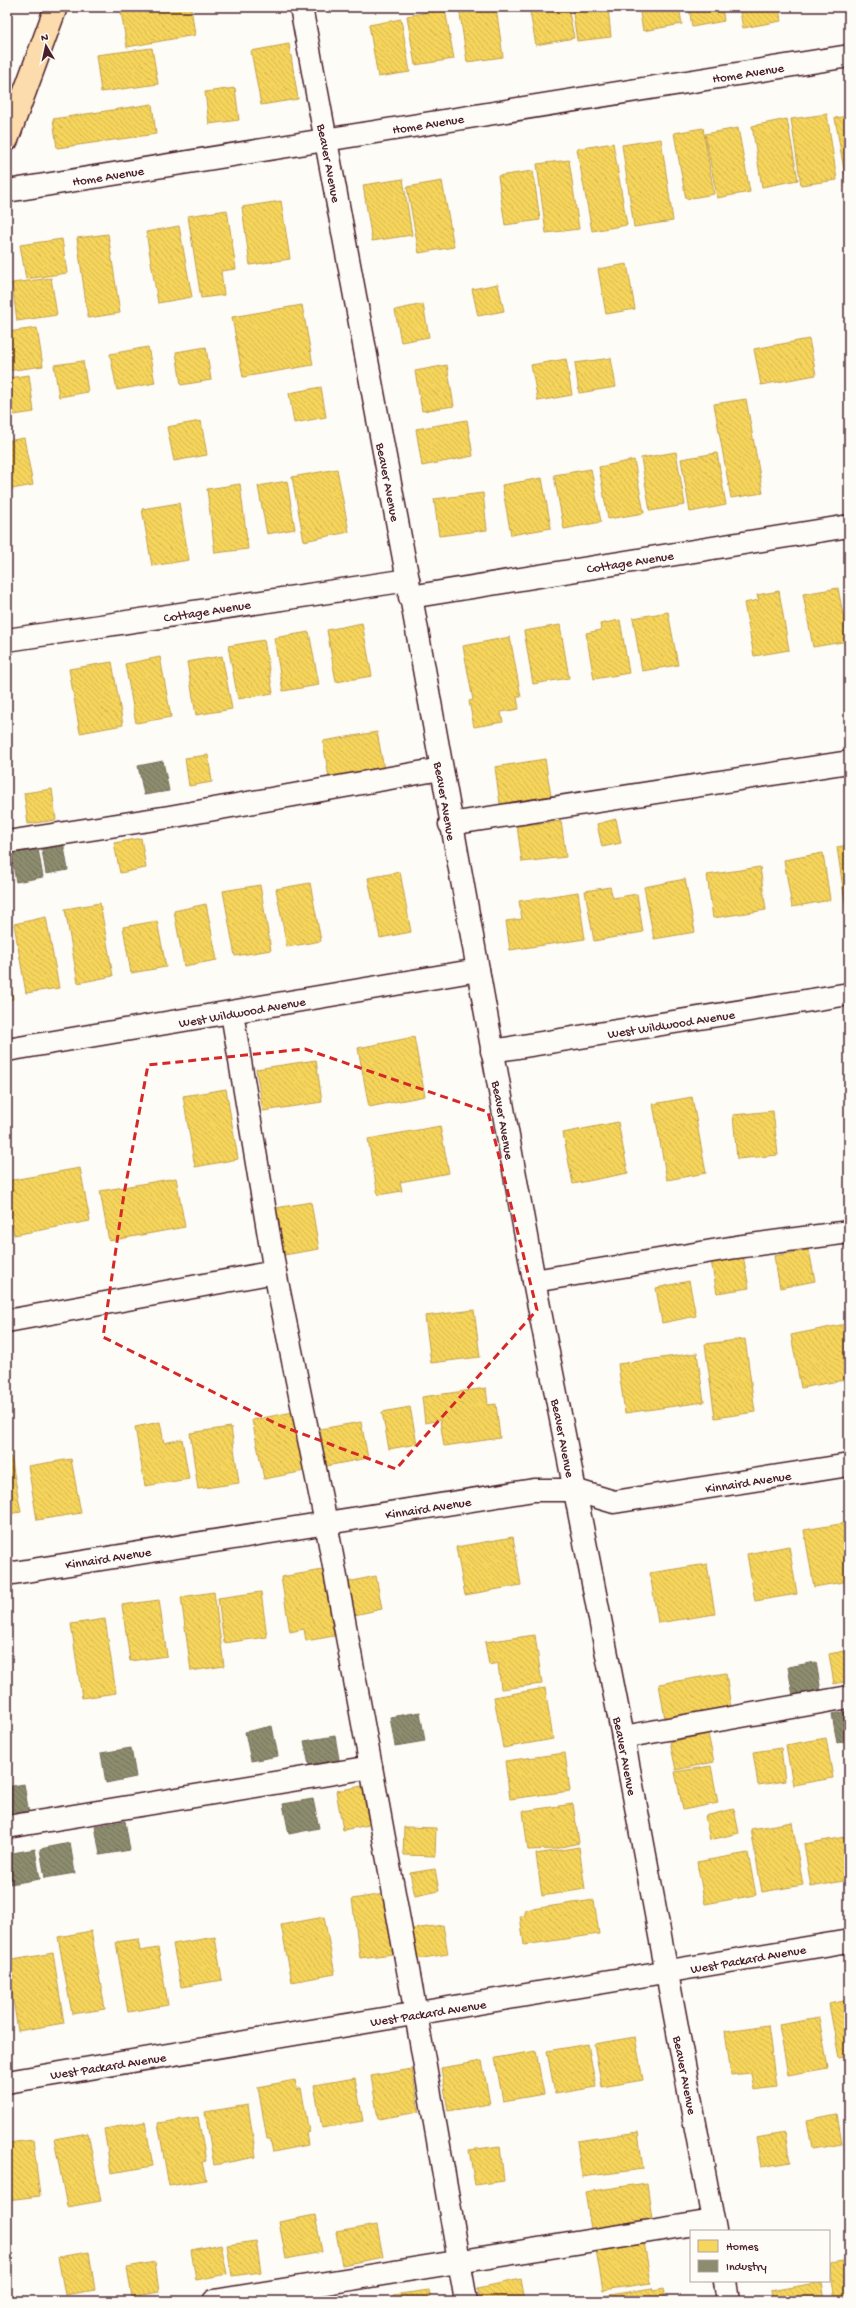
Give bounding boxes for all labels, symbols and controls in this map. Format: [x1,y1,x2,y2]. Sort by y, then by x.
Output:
north arrow [26,26,66,66]
text: N [40,32,49,45]
street label: Home Avenue [712,61,786,88]
street label: Home Avenue [392,112,466,139]
street label: Beaver Avenue [312,122,343,204]
street label: Home Avenue [72,164,146,191]
street label: Beaver Avenue [371,441,402,523]
street label: Cottage Avenue [586,549,675,578]
street label: Cottage Avenue [163,598,252,627]
street label: Beaver Avenue [429,760,458,842]
street label: West Wildwood Avenue [178,995,307,1032]
street label: West Wildwood Avenue [607,1008,736,1043]
street label: Beaver Avenue [487,1079,516,1161]
street label: Beaver Avenue [546,1397,577,1479]
street label: Kinnaird Avenue [704,1469,793,1498]
street label: Kinnaird Avenue [384,1495,473,1524]
street label: Kinnaird Avenue [64,1545,153,1574]
street label: Beaver Avenue [608,1715,639,1797]
street label: West Packard Avenue [689,1943,808,1978]
street label: West Packard Avenue [369,1998,488,2031]
street label: Beaver Avenue [668,2034,699,2116]
street label: West Packard Avenue [49,2051,168,2084]
legend [690,2230,830,2282]
text: Homes [726,2241,759,2255]
text: Industry [726,2261,767,2275]

